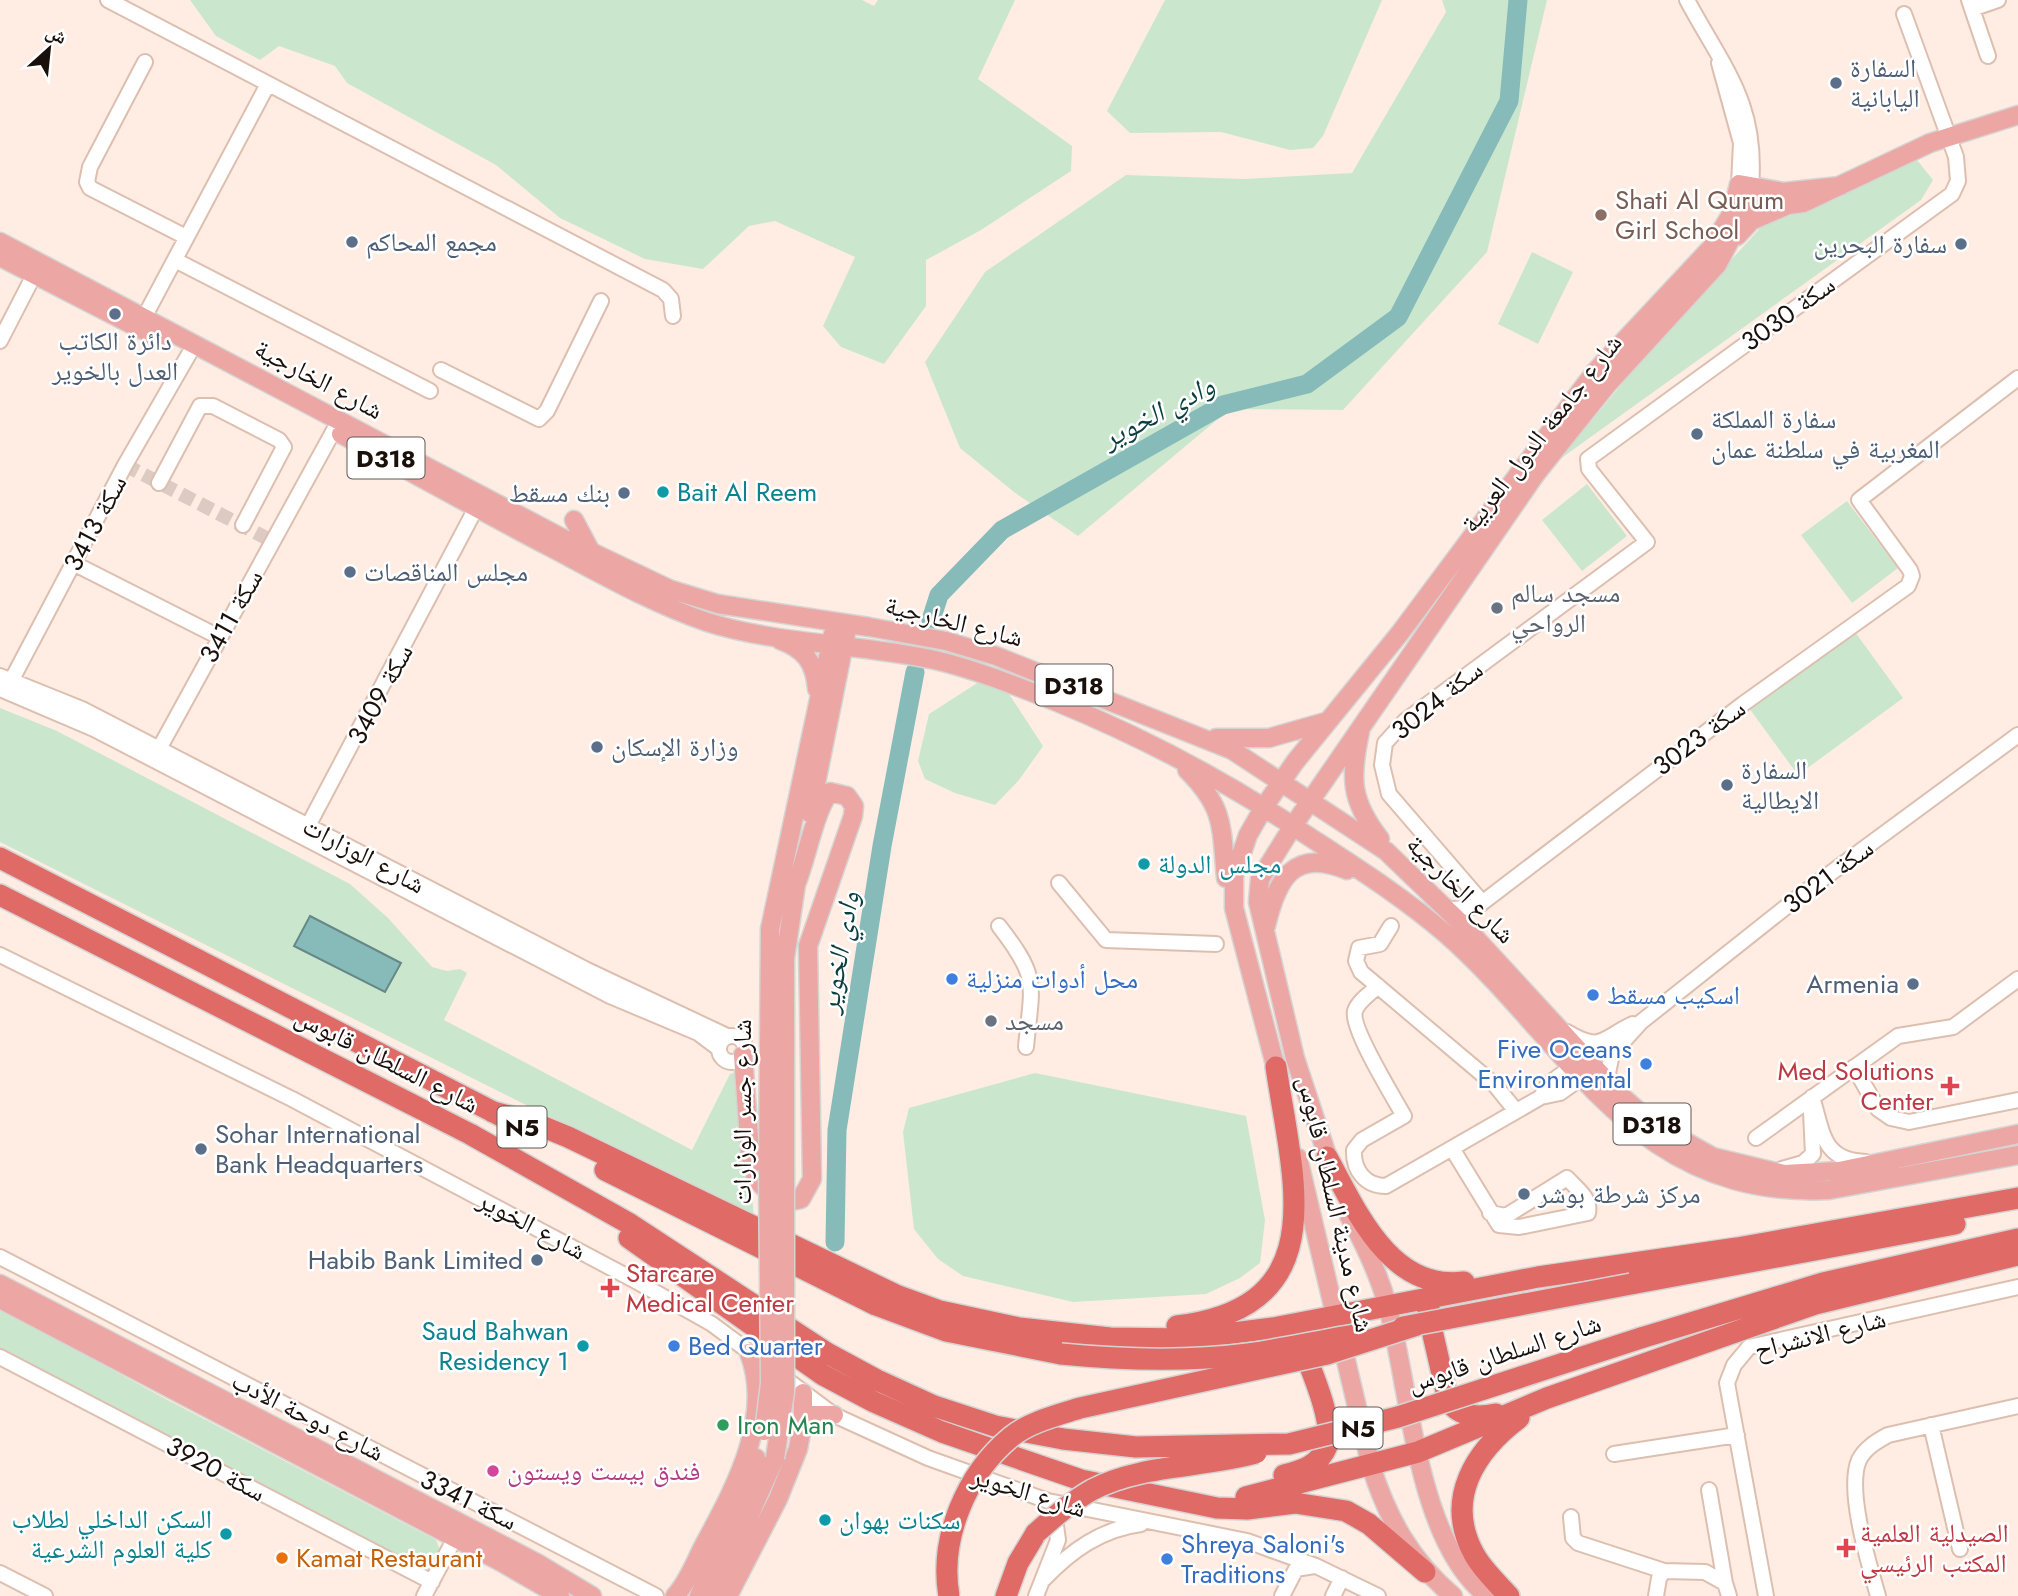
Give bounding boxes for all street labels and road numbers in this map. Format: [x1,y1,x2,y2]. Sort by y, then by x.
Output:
street label: سكة 3030 [1733,266,1843,360]
street label: شارع جامعة الدول العربية [1451,325,1631,541]
street label: شارع الخارجية [248,329,390,429]
road number: D318 [348,438,424,478]
street label: سكة 3413 [54,468,136,578]
street label: سكة 3411 [190,562,272,670]
street label: شارع الخارجية [881,586,1027,656]
street label: سكة 3409 [338,637,422,751]
street label: سكة 3024 [1383,651,1491,749]
road number: D318 [1036,664,1112,706]
street label: سكة 3023 [1645,690,1753,784]
street label: شارع الوزارات [296,807,432,903]
street label: شارع الخارجية [1398,826,1524,952]
street label: سكة 3021 [1775,829,1881,923]
street label: شارع السلطان قابوس [289,997,485,1123]
street label: شارع جسر الوزارات [723,1019,761,1205]
street label: شارع مدينة السلطان قابوس [1288,1072,1384,1336]
road number: D318 [1614,1104,1690,1144]
road number: N5 [498,1106,546,1148]
street label: شارع الخوير [470,1180,593,1269]
street label: شارع الانشراح [1750,1299,1890,1369]
street label: شارع السلطان قابوس [1402,1304,1606,1402]
street label: شارع دوحة الأدب [225,1361,391,1471]
road number: N5 [1334,1408,1382,1448]
street label: سكة 3920 [159,1427,273,1511]
street label: شارع الخوير [966,1456,1091,1527]
street label: سكة 3341 [414,1460,524,1540]

